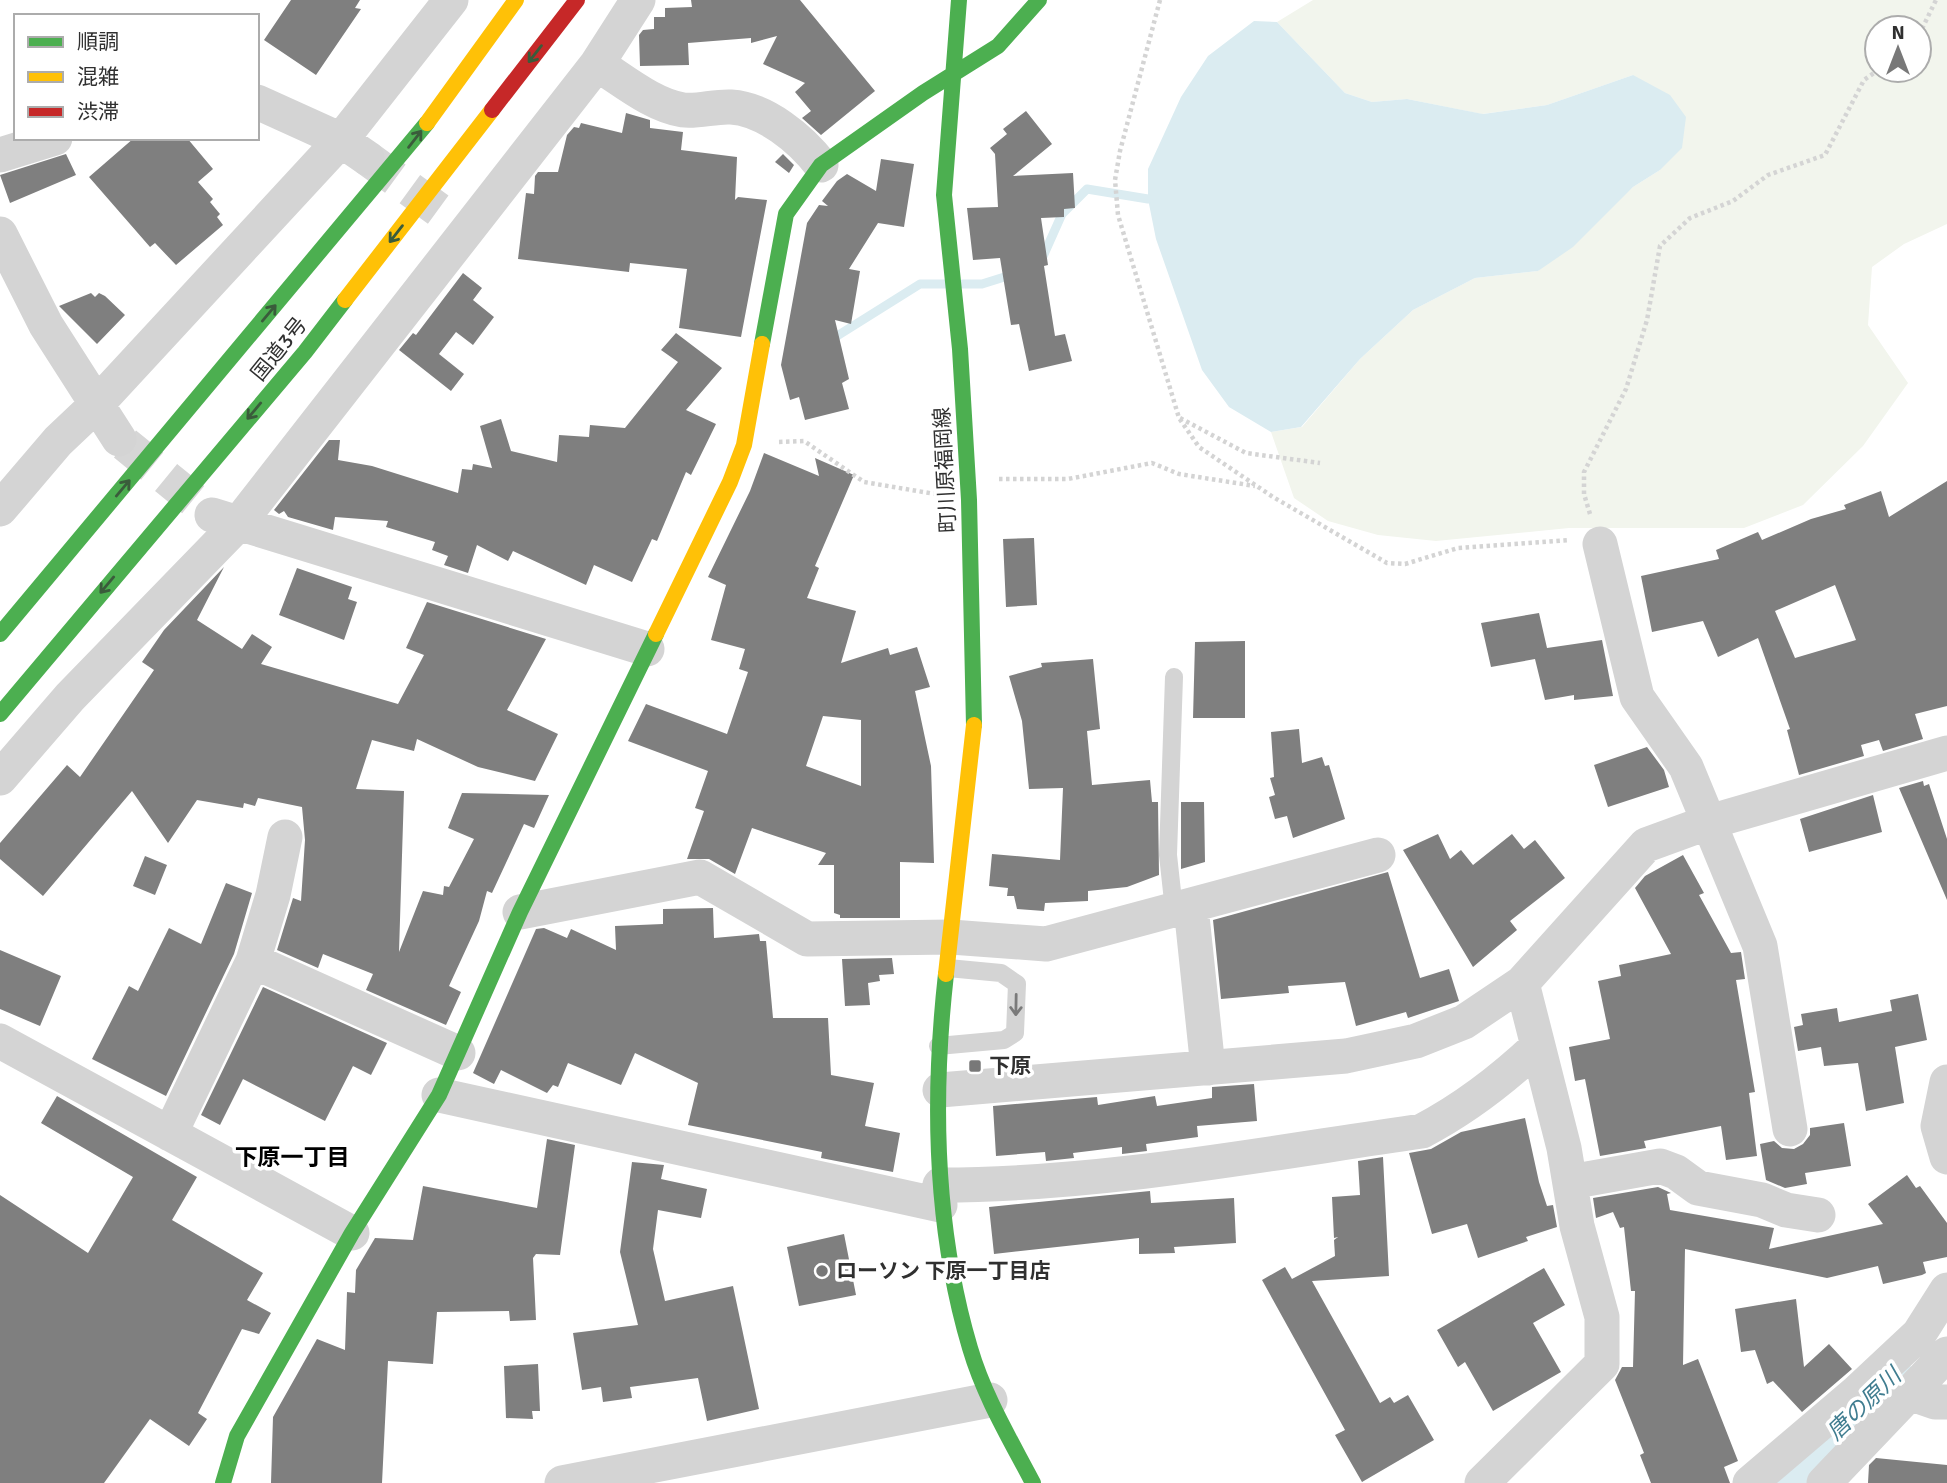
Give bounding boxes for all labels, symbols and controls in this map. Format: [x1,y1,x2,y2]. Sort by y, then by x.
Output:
legend [14,14,259,140]
north arrow [1863,14,1933,84]
text: N [1891,21,1905,45]
text: 順調 [77,29,119,55]
one-way arrow [528,44,543,63]
text: 混雑 [77,64,119,90]
text: 渋滞 [77,99,119,125]
one-way arrow [407,130,422,148]
one-way arrow [389,224,404,242]
one-way arrow [261,305,277,323]
street label: 国道3号 [246,312,312,386]
one-way arrow [246,402,262,420]
street label: 町川原福岡線 [929,406,961,534]
one-way arrow [115,479,130,497]
one-way arrow [100,576,115,594]
one-way arrow [1010,993,1023,1016]
place label: 下原 [989,1053,1031,1079]
marker: 下原 [967,1058,983,1074]
district label: 下原一丁目 [235,1143,350,1172]
place label: ローソン 下原一丁目店 [836,1258,1051,1284]
marker: ローソン 下原一丁目店 [814,1263,830,1279]
water label: 唐の原川 [1821,1360,1909,1446]

